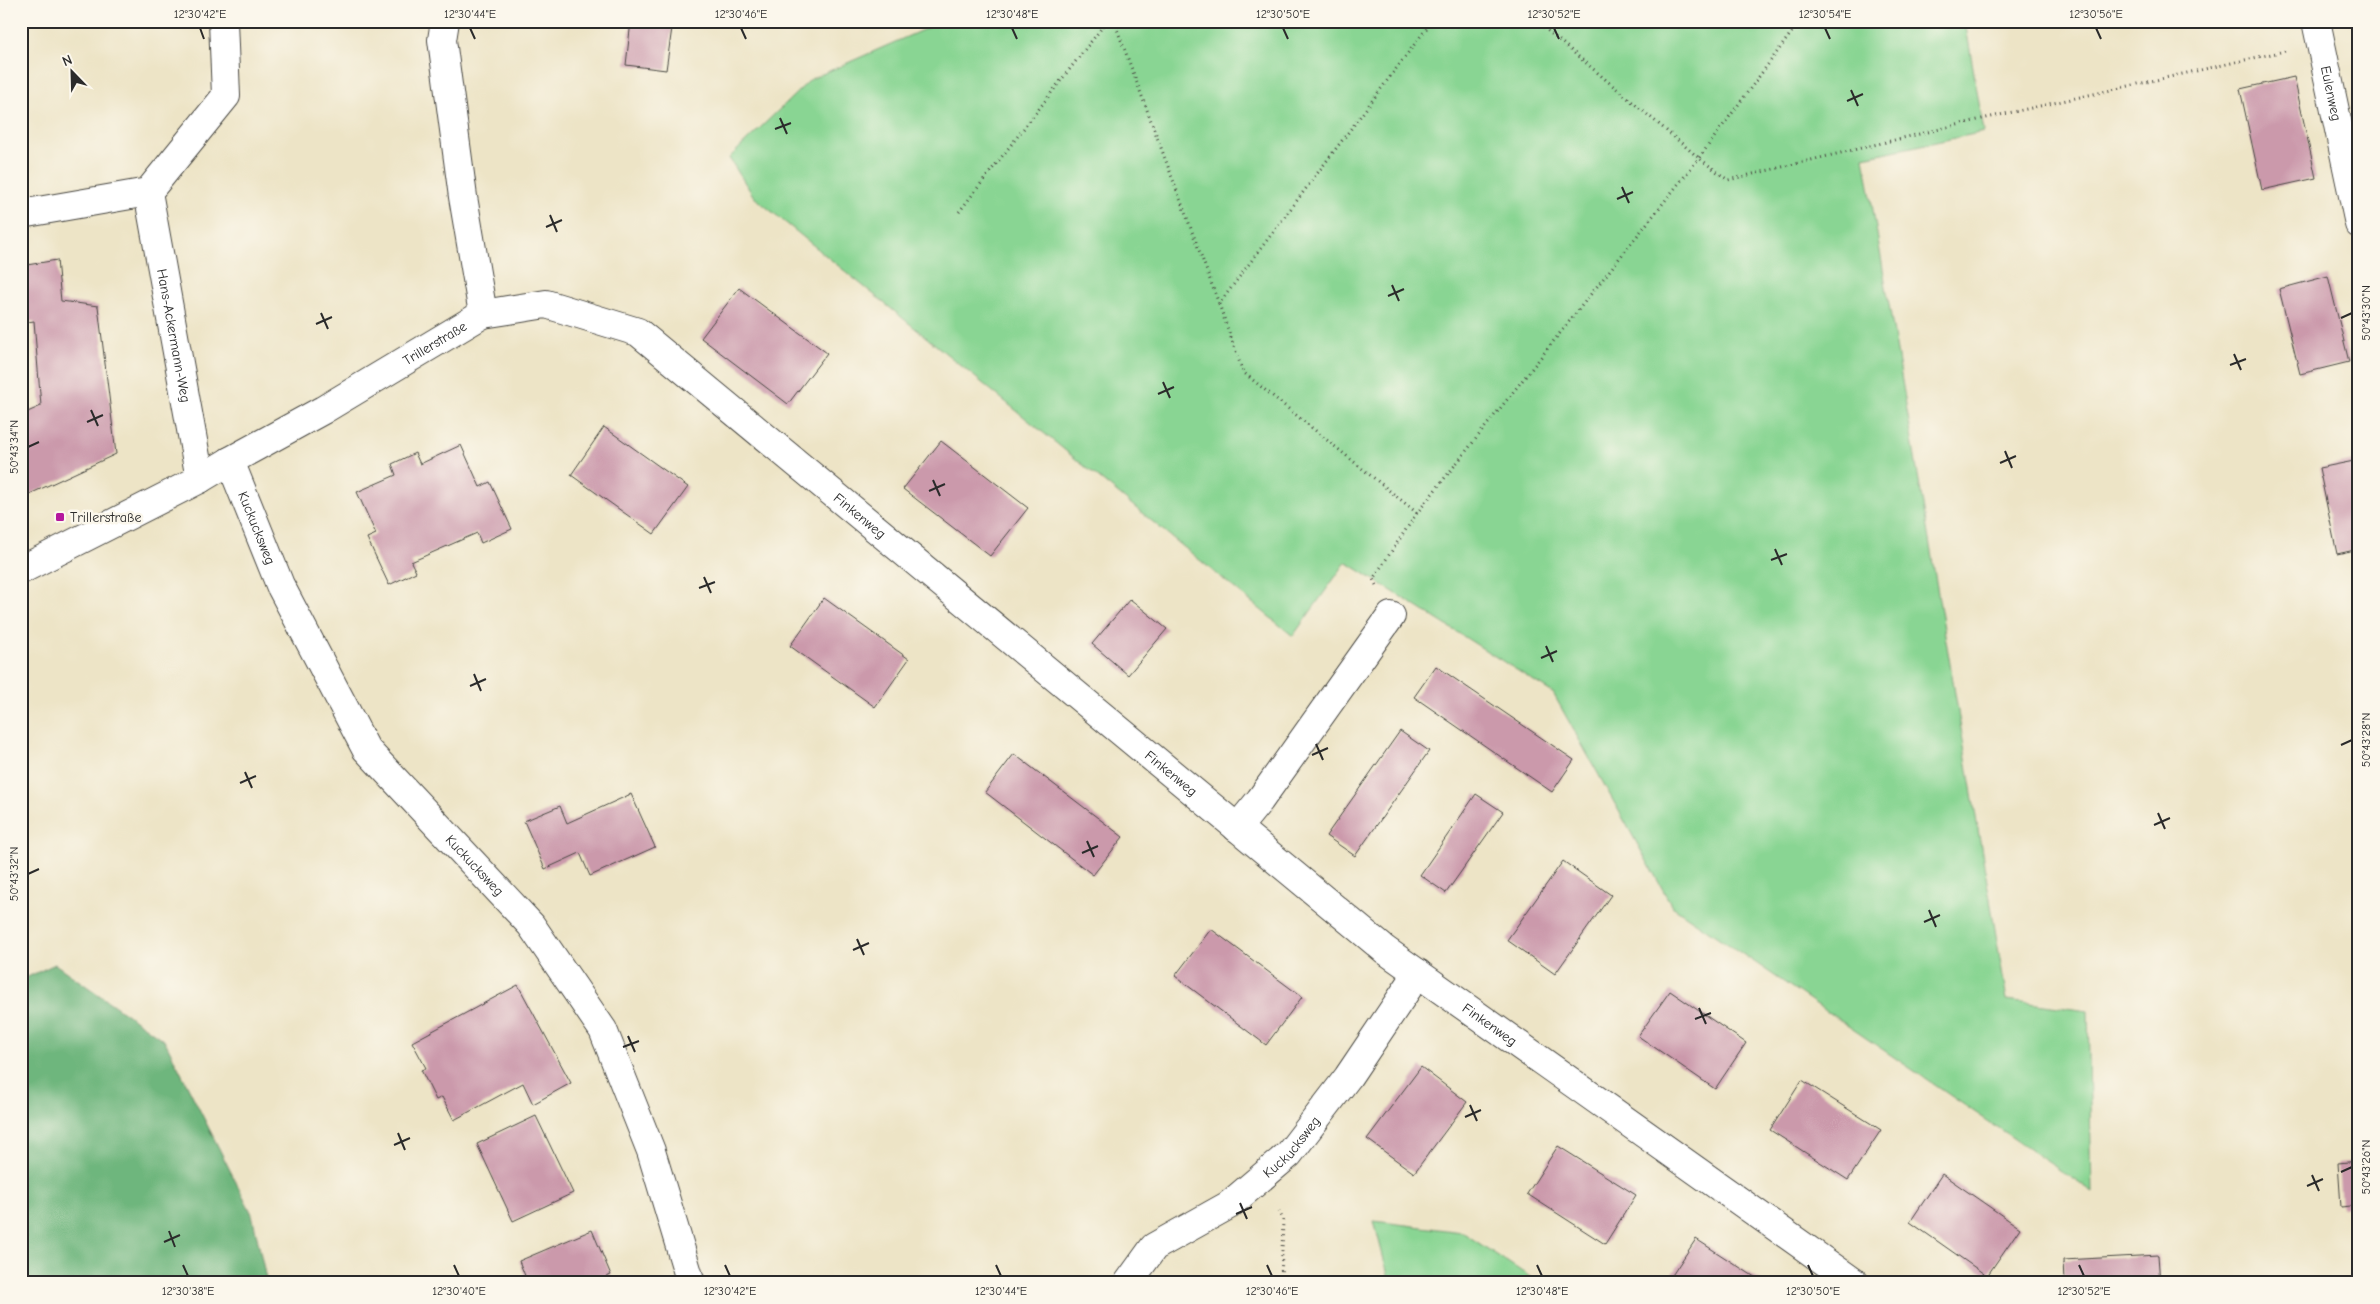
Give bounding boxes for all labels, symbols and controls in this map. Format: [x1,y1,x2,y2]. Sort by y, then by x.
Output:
text: 12°30'42"E [174,7,226,21]
text: 12°30'44"E [444,7,496,21]
text: 12°30'46"E [715,7,767,21]
text: 12°30'48"E [986,7,1038,21]
text: 12°30'50"E [1256,7,1310,21]
text: 12°30'52"E [1527,7,1581,21]
text: 12°30'54"E [1799,7,1851,21]
text: 12°30'56"E [2069,7,2123,21]
north arrow [48,48,98,98]
text: N [60,51,75,70]
street label: Eulenweg [2317,64,2345,123]
street label: Hans-Ackermann-Weg [154,267,194,404]
text: 50°43'30"N [2359,285,2373,341]
street label: Trillerstraße [400,317,470,369]
text: 50°43'34"N [7,420,21,474]
street label: Kuckucksweg [235,489,279,567]
street label: Finkenweg [830,489,890,542]
place label: Trillerstraße [70,509,141,526]
marker: Trillerstraße [54,511,66,523]
text: 50°43'28"N [2359,713,2373,767]
street label: Finkenweg [1142,747,1201,800]
street label: Kuckucksweg [442,831,508,899]
text: 50°43'32"N [7,847,21,901]
street label: Finkenweg [1459,999,1520,1049]
street label: Kuckucksweg [1259,1113,1324,1181]
text: 50°43'26"N [2359,1140,2373,1194]
text: 12°30'38"E [162,1284,214,1298]
text: 12°30'40"E [432,1284,486,1298]
text: 12°30'42"E [704,1284,756,1298]
text: 12°30'44"E [975,1284,1027,1298]
text: 12°30'46"E [1246,1284,1298,1298]
text: 12°30'48"E [1516,1284,1568,1298]
text: 12°30'50"E [1786,1284,1840,1298]
text: 12°30'52"E [2057,1284,2111,1298]

